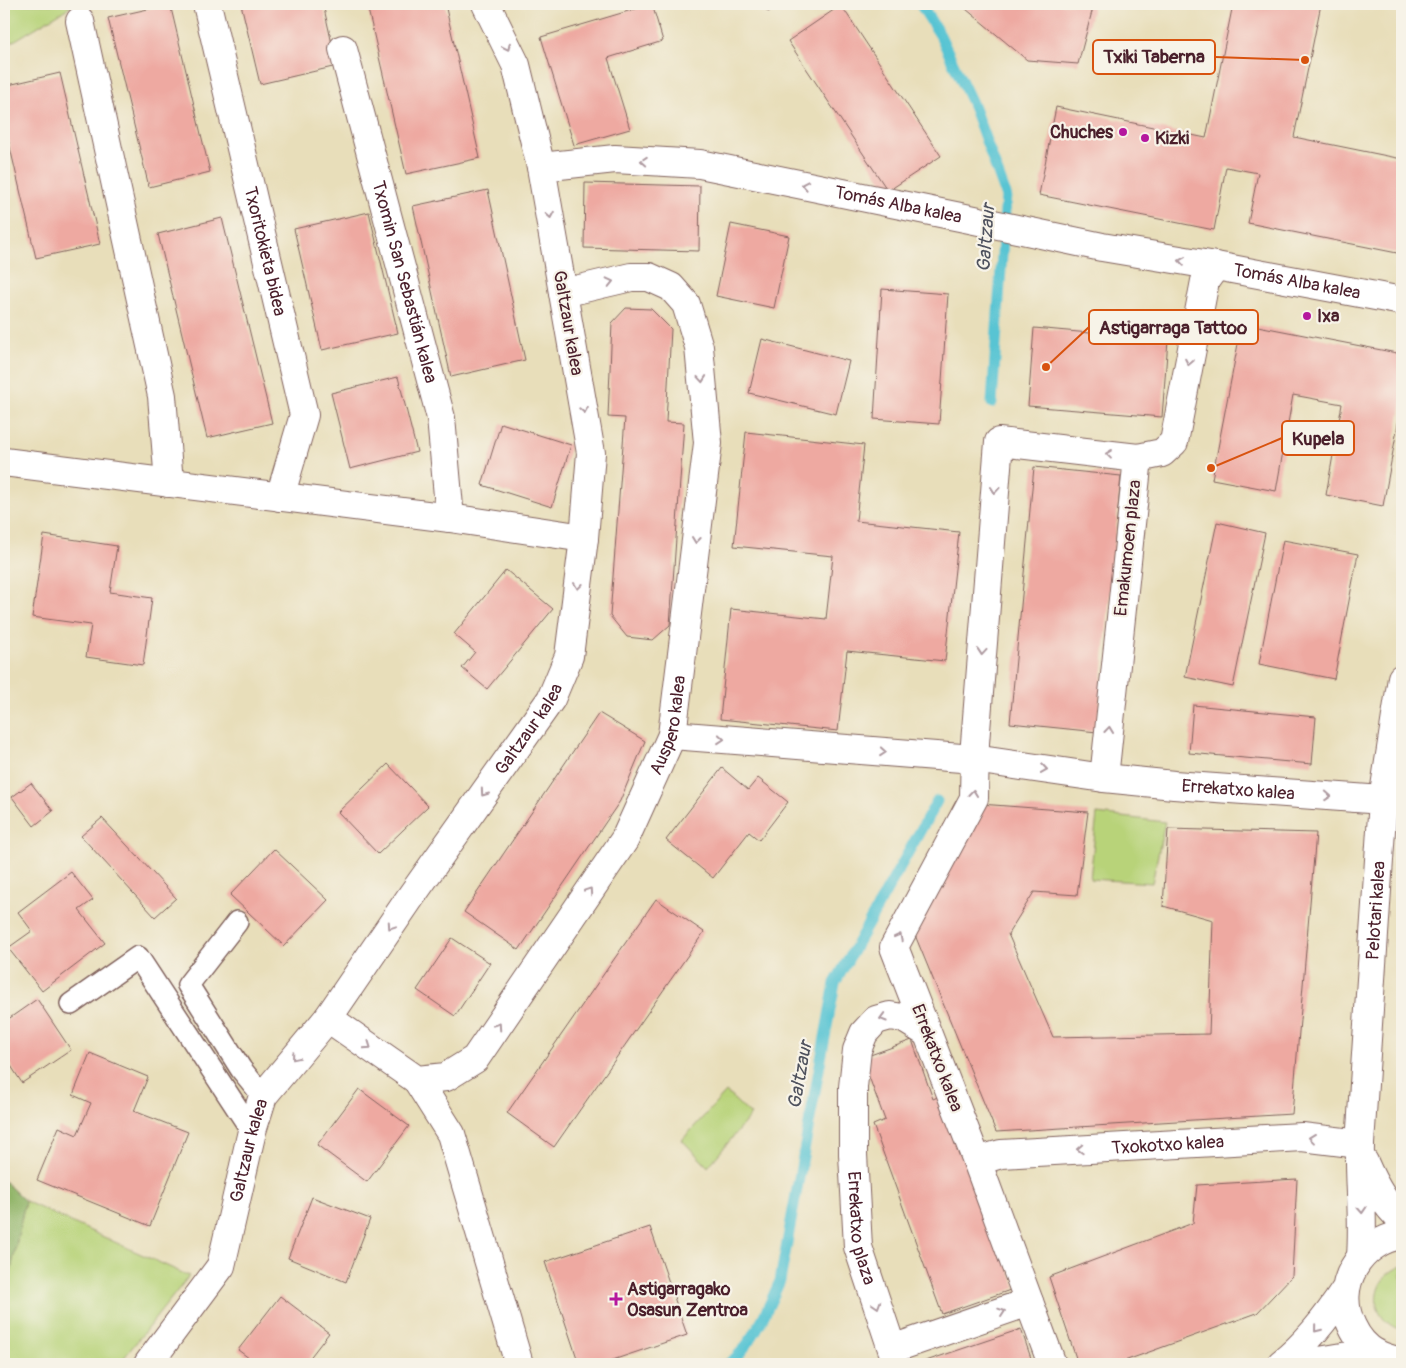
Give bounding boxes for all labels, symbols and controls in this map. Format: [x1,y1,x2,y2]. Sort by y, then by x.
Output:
callout: Txiki Taberna [1093,40,1215,74]
one-way arrow [501,42,511,51]
text: Txiki Taberna [1102,45,1205,69]
place label: Chuches [1050,121,1114,144]
marker: Chuches [1117,126,1129,138]
place label: Kizki [1155,127,1189,150]
marker: Kizki [1139,132,1151,144]
one-way arrow [640,155,648,166]
street label: Txomin San Sebastián kalea [367,178,443,386]
street label: Tomás Alba kalea [833,180,964,229]
one-way arrow [800,181,809,191]
street label: Txoritokieta bidea [239,184,292,318]
water label: Galtzaur [972,201,1001,273]
one-way arrow [544,211,554,219]
one-way arrow [1178,256,1187,266]
street label: Tomás Alba kalea [1231,258,1363,304]
street label: Galtzaur kalea [547,269,589,377]
one-way arrow [606,277,615,288]
place label: Ixa [1317,305,1340,328]
callout: Astigarraga Tattoo [1089,310,1258,344]
marker: Ixa [1301,310,1313,322]
text: Astigarraga Tattoo [1099,316,1248,340]
one-way arrow [1184,358,1195,367]
one-way arrow [696,375,707,383]
one-way arrow [578,405,588,414]
callout: Kupela [1282,421,1354,455]
text: Kupela [1292,427,1345,451]
one-way arrow [1104,449,1112,460]
street label: Emakumoen plaza [1109,479,1147,617]
one-way arrow [990,487,1001,495]
one-way arrow [691,537,702,545]
one-way arrow [573,582,584,590]
one-way arrow [977,649,988,657]
street label: Auspero kalea [644,674,691,778]
street label: Galtzaur kalea [489,680,568,779]
one-way arrow [1103,725,1114,733]
one-way arrow [717,733,725,744]
one-way arrow [879,746,887,757]
one-way arrow [1040,764,1048,774]
street label: Errekatxo kalea [1181,774,1296,805]
one-way arrow [481,787,490,797]
one-way arrow [967,788,978,796]
one-way arrow [1324,790,1332,801]
street label: Pelotari kalea [1361,860,1390,961]
one-way arrow [583,888,592,897]
one-way arrow [388,920,397,930]
one-way arrow [893,933,903,942]
street label: Errekatxo kalea [906,1001,968,1115]
one-way arrow [880,1013,888,1023]
one-way arrow [491,1022,501,1031]
water label: Galtzaur [782,1037,818,1111]
one-way arrow [362,1040,372,1049]
one-way arrow [292,1052,301,1061]
street label: Galtzaur kalea [225,1096,273,1205]
street label: Txokotxo kalea [1111,1130,1225,1159]
one-way arrow [1308,1133,1316,1144]
one-way arrow [1076,1144,1084,1155]
street label: Errekatxo plaza [842,1171,881,1288]
one-way arrow [1357,1206,1368,1214]
place label: Astigarragako Osasun Zentroa [627,1278,748,1322]
marker: Astigarragako Osasun Zentroa [609,1292,623,1306]
one-way arrow [872,1300,882,1309]
one-way arrow [997,1308,1005,1318]
one-way arrow [1313,1324,1322,1333]

